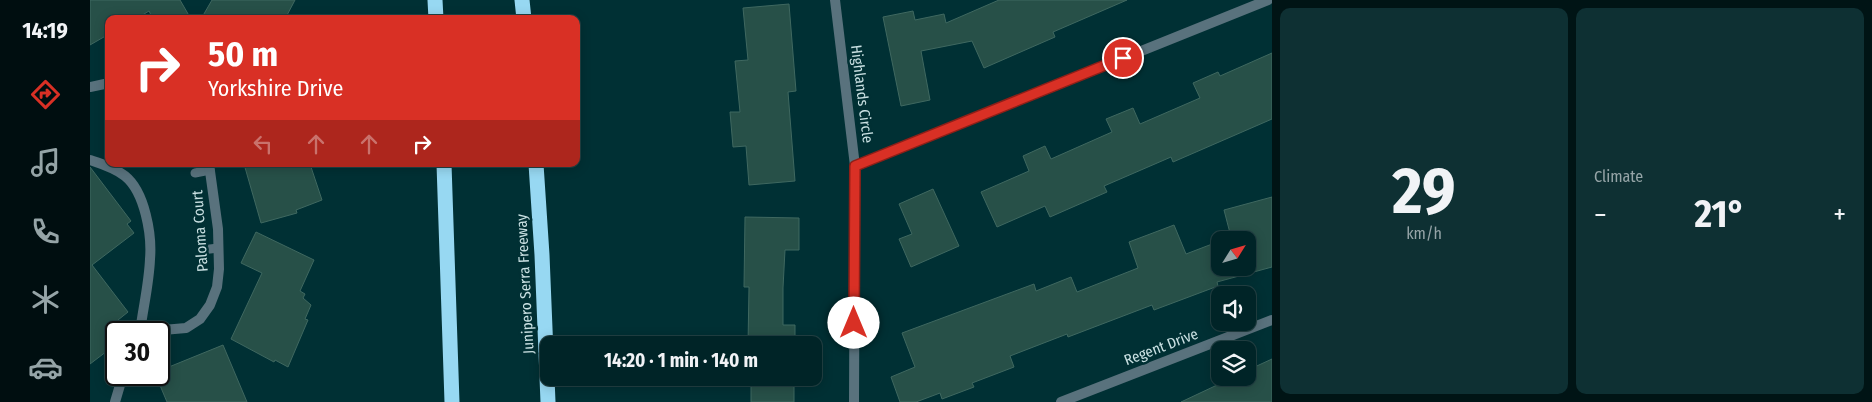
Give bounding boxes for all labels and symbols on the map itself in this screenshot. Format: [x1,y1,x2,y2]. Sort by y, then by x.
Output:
pin [1102,37,1144,79]
street label: Highlands Circle [847,44,877,144]
street label: Paloma Court [188,190,212,272]
street label: Junipero Serra Freeway [512,213,538,354]
north arrow [1211,231,1256,276]
position arrow [827,296,879,348]
speed limit sign: 30 [105,321,170,386]
street label: Regent Drive [1122,325,1200,369]

